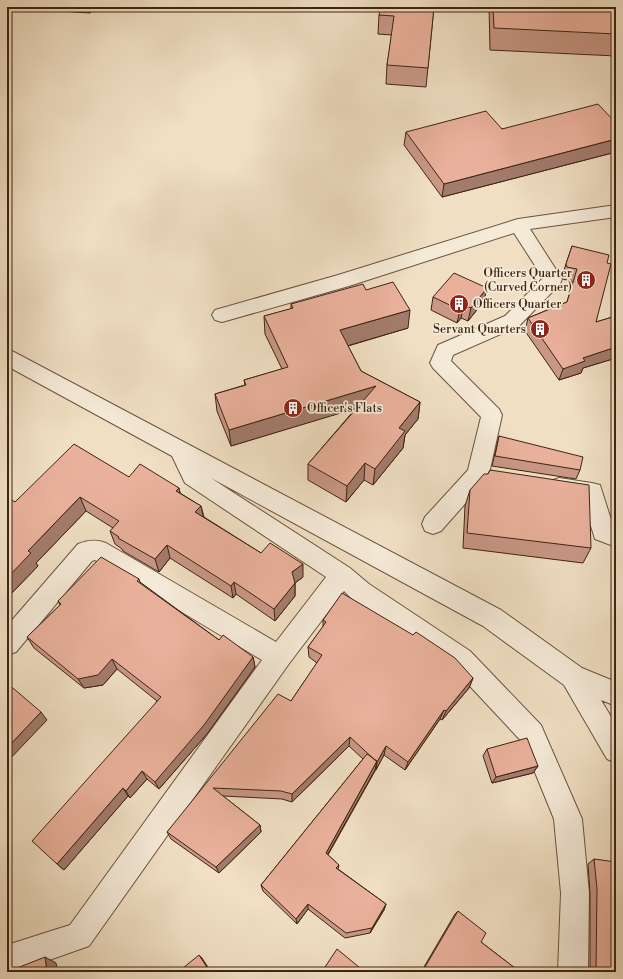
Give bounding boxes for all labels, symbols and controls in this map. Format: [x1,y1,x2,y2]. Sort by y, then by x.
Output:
place label: Officers Quarter (Curved Corner) [484,266,572,295]
building icon: Officers Quarter (Curved Corner) [575,269,597,291]
building icon: Officers Quarter [448,293,470,315]
place label: Officers Quarter [473,297,561,312]
building icon: Servant Quarters [529,318,551,340]
place label: Servant Quarters [433,322,526,337]
building icon: Officer's Flats [282,397,304,419]
place label: Officer's Flats [307,401,382,416]

